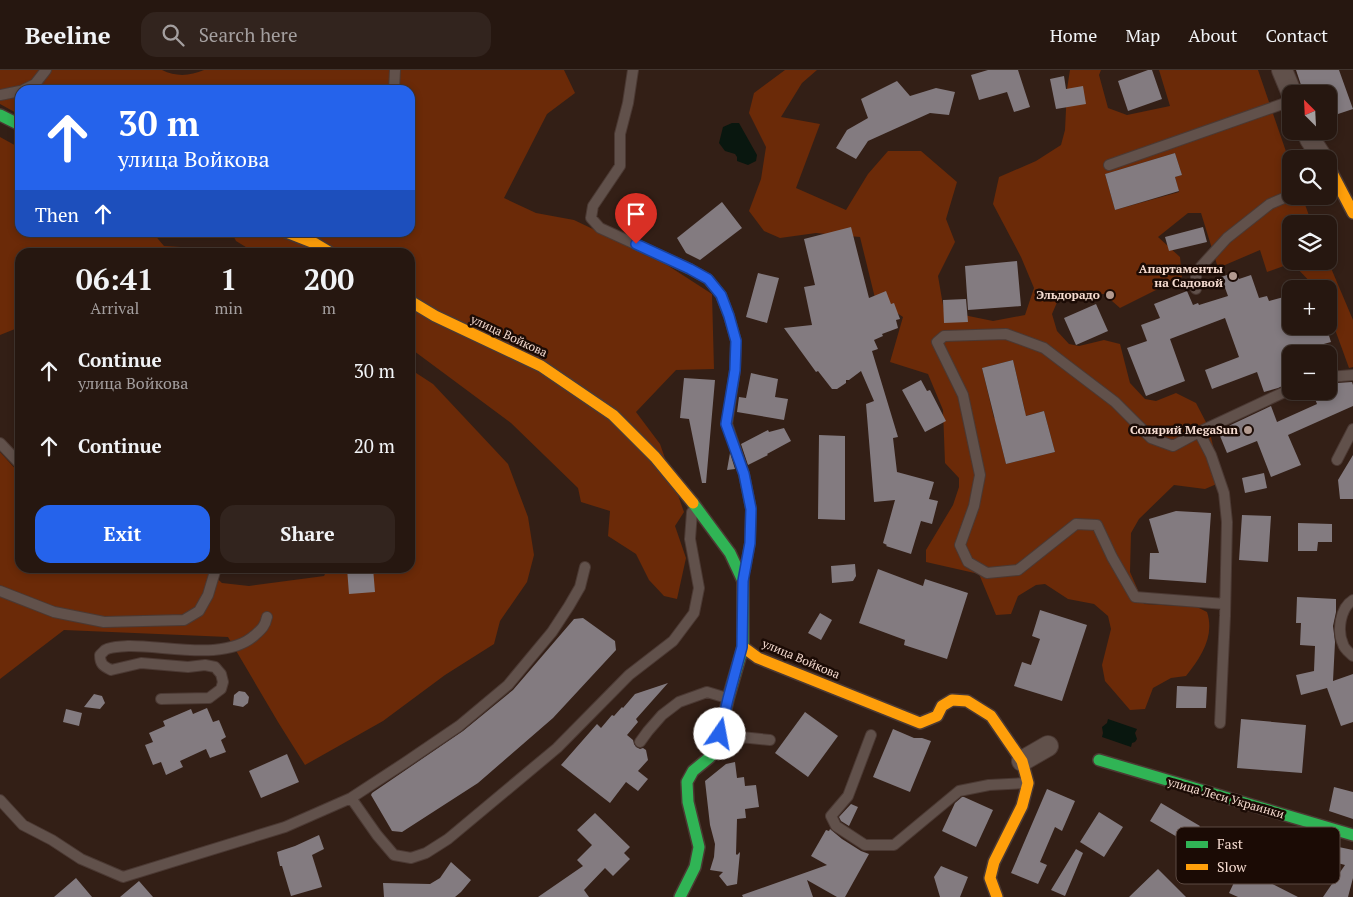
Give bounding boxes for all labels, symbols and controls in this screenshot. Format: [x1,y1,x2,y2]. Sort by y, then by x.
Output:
search box [141,12,491,57]
text: Beeline [25,19,111,51]
icon: search [159,21,187,49]
text: Search here [199,22,297,47]
text: Home [1050,23,1097,47]
text: Map [1125,23,1160,47]
text: About [1188,23,1237,47]
text: Contact [1265,23,1328,47]
north arrow [1282,85,1338,140]
map controls [1282,85,1337,400]
text: 30 m [118,100,199,146]
icon: ahead [35,105,100,170]
text: улица Войкова [118,144,270,173]
button: search [1282,150,1337,205]
pin [615,193,657,244]
icon: ahead [89,200,117,228]
icon: arrive [622,200,650,228]
text: Then [35,202,79,227]
button: layers [1282,215,1337,270]
text: 06:41 [76,259,154,299]
text: 1 [220,259,237,299]
text: 200 [303,259,354,299]
place label: Апартаменты на Садовой [1139,261,1223,290]
marker: Апартаменты на Садовой [1227,270,1239,282]
button: + [1282,280,1337,335]
place label: Эльдорадо [1036,287,1100,302]
marker: Эльдорадо [1104,289,1116,301]
text: Arrival [90,297,139,319]
text: min [215,297,243,319]
text: m [322,297,336,319]
street label: улица Войкова [468,311,550,360]
button: − [1282,345,1337,400]
text: Continue [78,347,162,372]
icon: ahead [35,357,63,385]
text: 30 m [354,358,395,383]
text: улица Войкова [78,372,188,394]
place label: Солярий MegaSun [1130,422,1238,437]
marker: Солярий MegaSun [1242,424,1254,436]
icon: ahead [35,432,63,460]
text: Continue [78,433,162,458]
text: 20 m [354,433,395,458]
button: Exit [35,505,210,563]
button: Share [220,505,395,563]
street label: улица Войкова [759,635,842,682]
position arrow [693,707,745,759]
street label: улица Леси Украинки [1165,773,1286,821]
legend [1176,827,1340,884]
text: Fast [1217,834,1244,853]
text: Slow [1217,857,1247,876]

